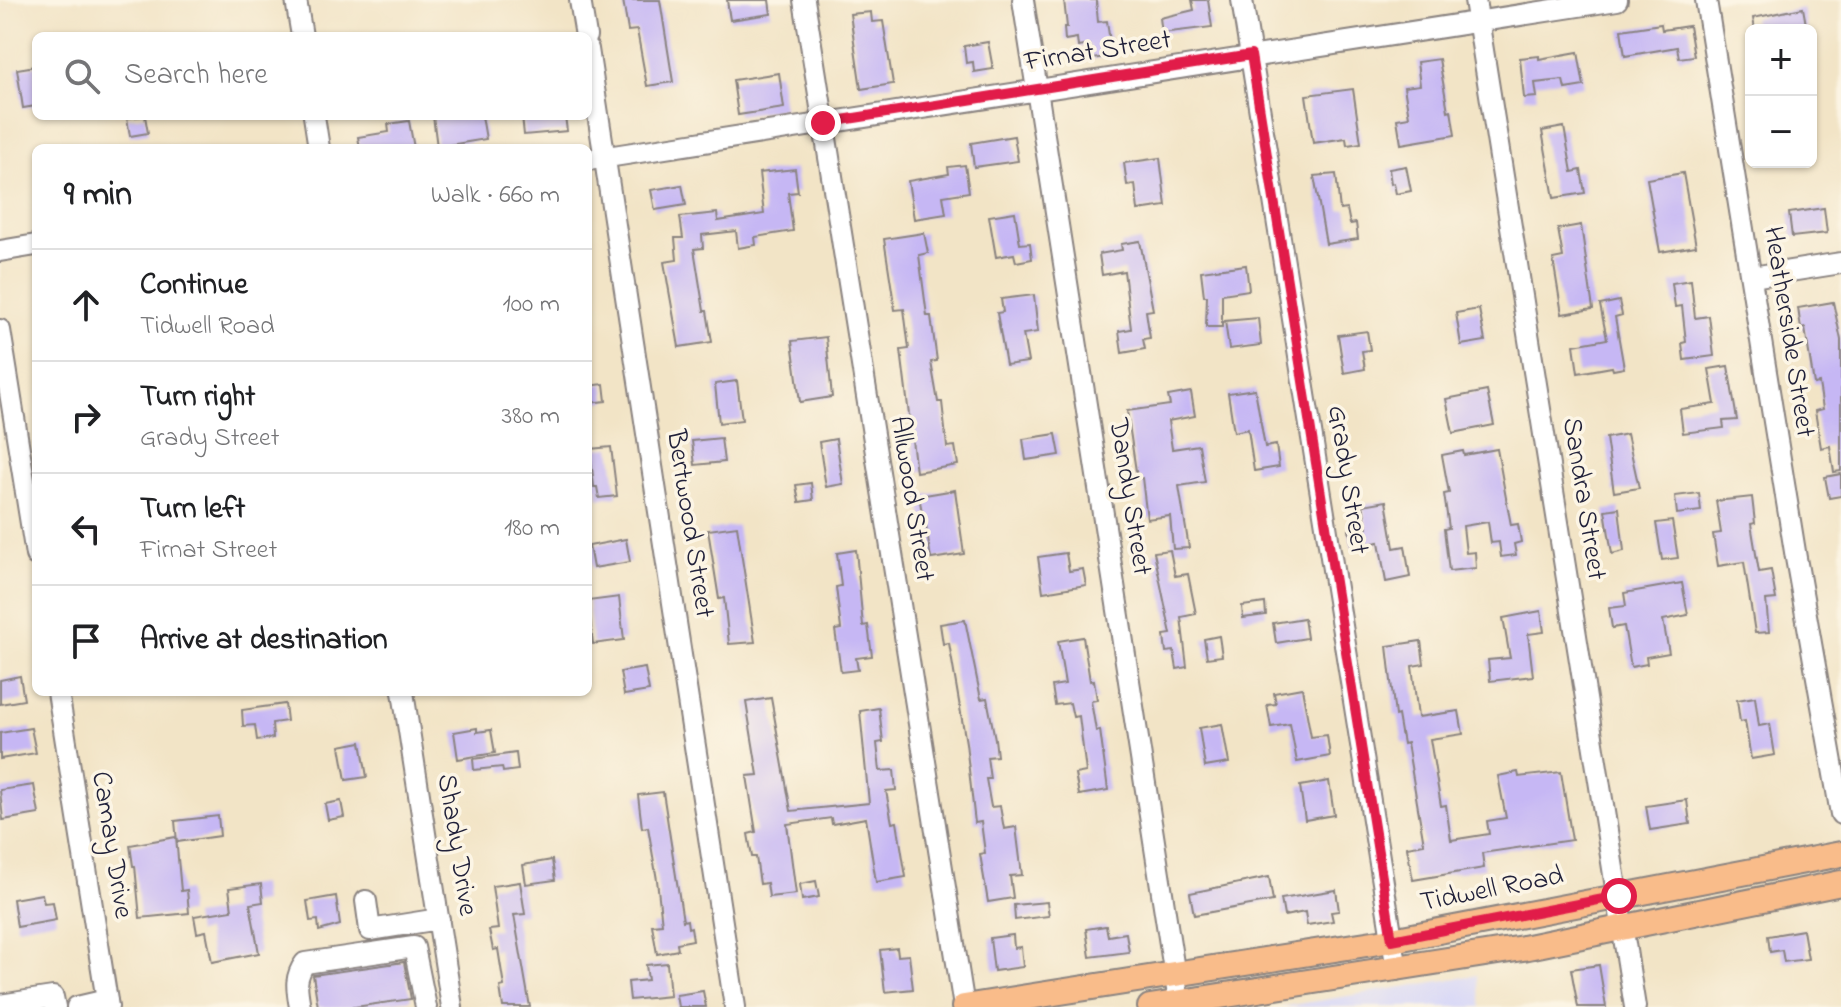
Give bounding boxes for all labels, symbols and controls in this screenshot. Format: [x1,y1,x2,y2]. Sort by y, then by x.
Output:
street label: Firnat Street [1021,20,1174,84]
map controls [1745,24,1817,168]
button: + [1745,24,1817,96]
search box [32,32,592,120]
icon: search [60,54,104,98]
text: Search here [124,54,268,98]
button: − [1745,96,1817,168]
route end [805,105,841,141]
text: 9 min [64,171,132,221]
text: Walk · 660 m [431,177,560,215]
street label: Heatherside Street [1751,224,1825,440]
text: Continue [140,264,248,308]
icon: ahead [64,283,108,327]
text: 100 m [503,286,560,324]
text: Tidwell Road [140,308,275,346]
text: Turn right [140,376,255,420]
icon: right [64,395,108,439]
text: 380 m [502,398,560,436]
street label: Grady Street [1315,403,1379,557]
street label: Allwood Street [878,413,944,585]
street label: Dandy Street [1096,415,1162,578]
street label: Sandra Street [1550,415,1616,583]
text: Grady Street [140,420,280,458]
street label: Bertwood Street [654,426,724,621]
text: Turn left [140,488,245,532]
icon: left [64,507,108,551]
text: 180 m [504,510,560,548]
text: Firnat Street [140,532,277,570]
icon: arrive [64,619,108,663]
text: Arrive at destination [140,619,388,663]
street label: Camay Drive [79,769,143,922]
street label: Shady Drive [425,771,488,919]
street label: Tidwell Road [1417,856,1567,924]
route start [1601,878,1637,914]

